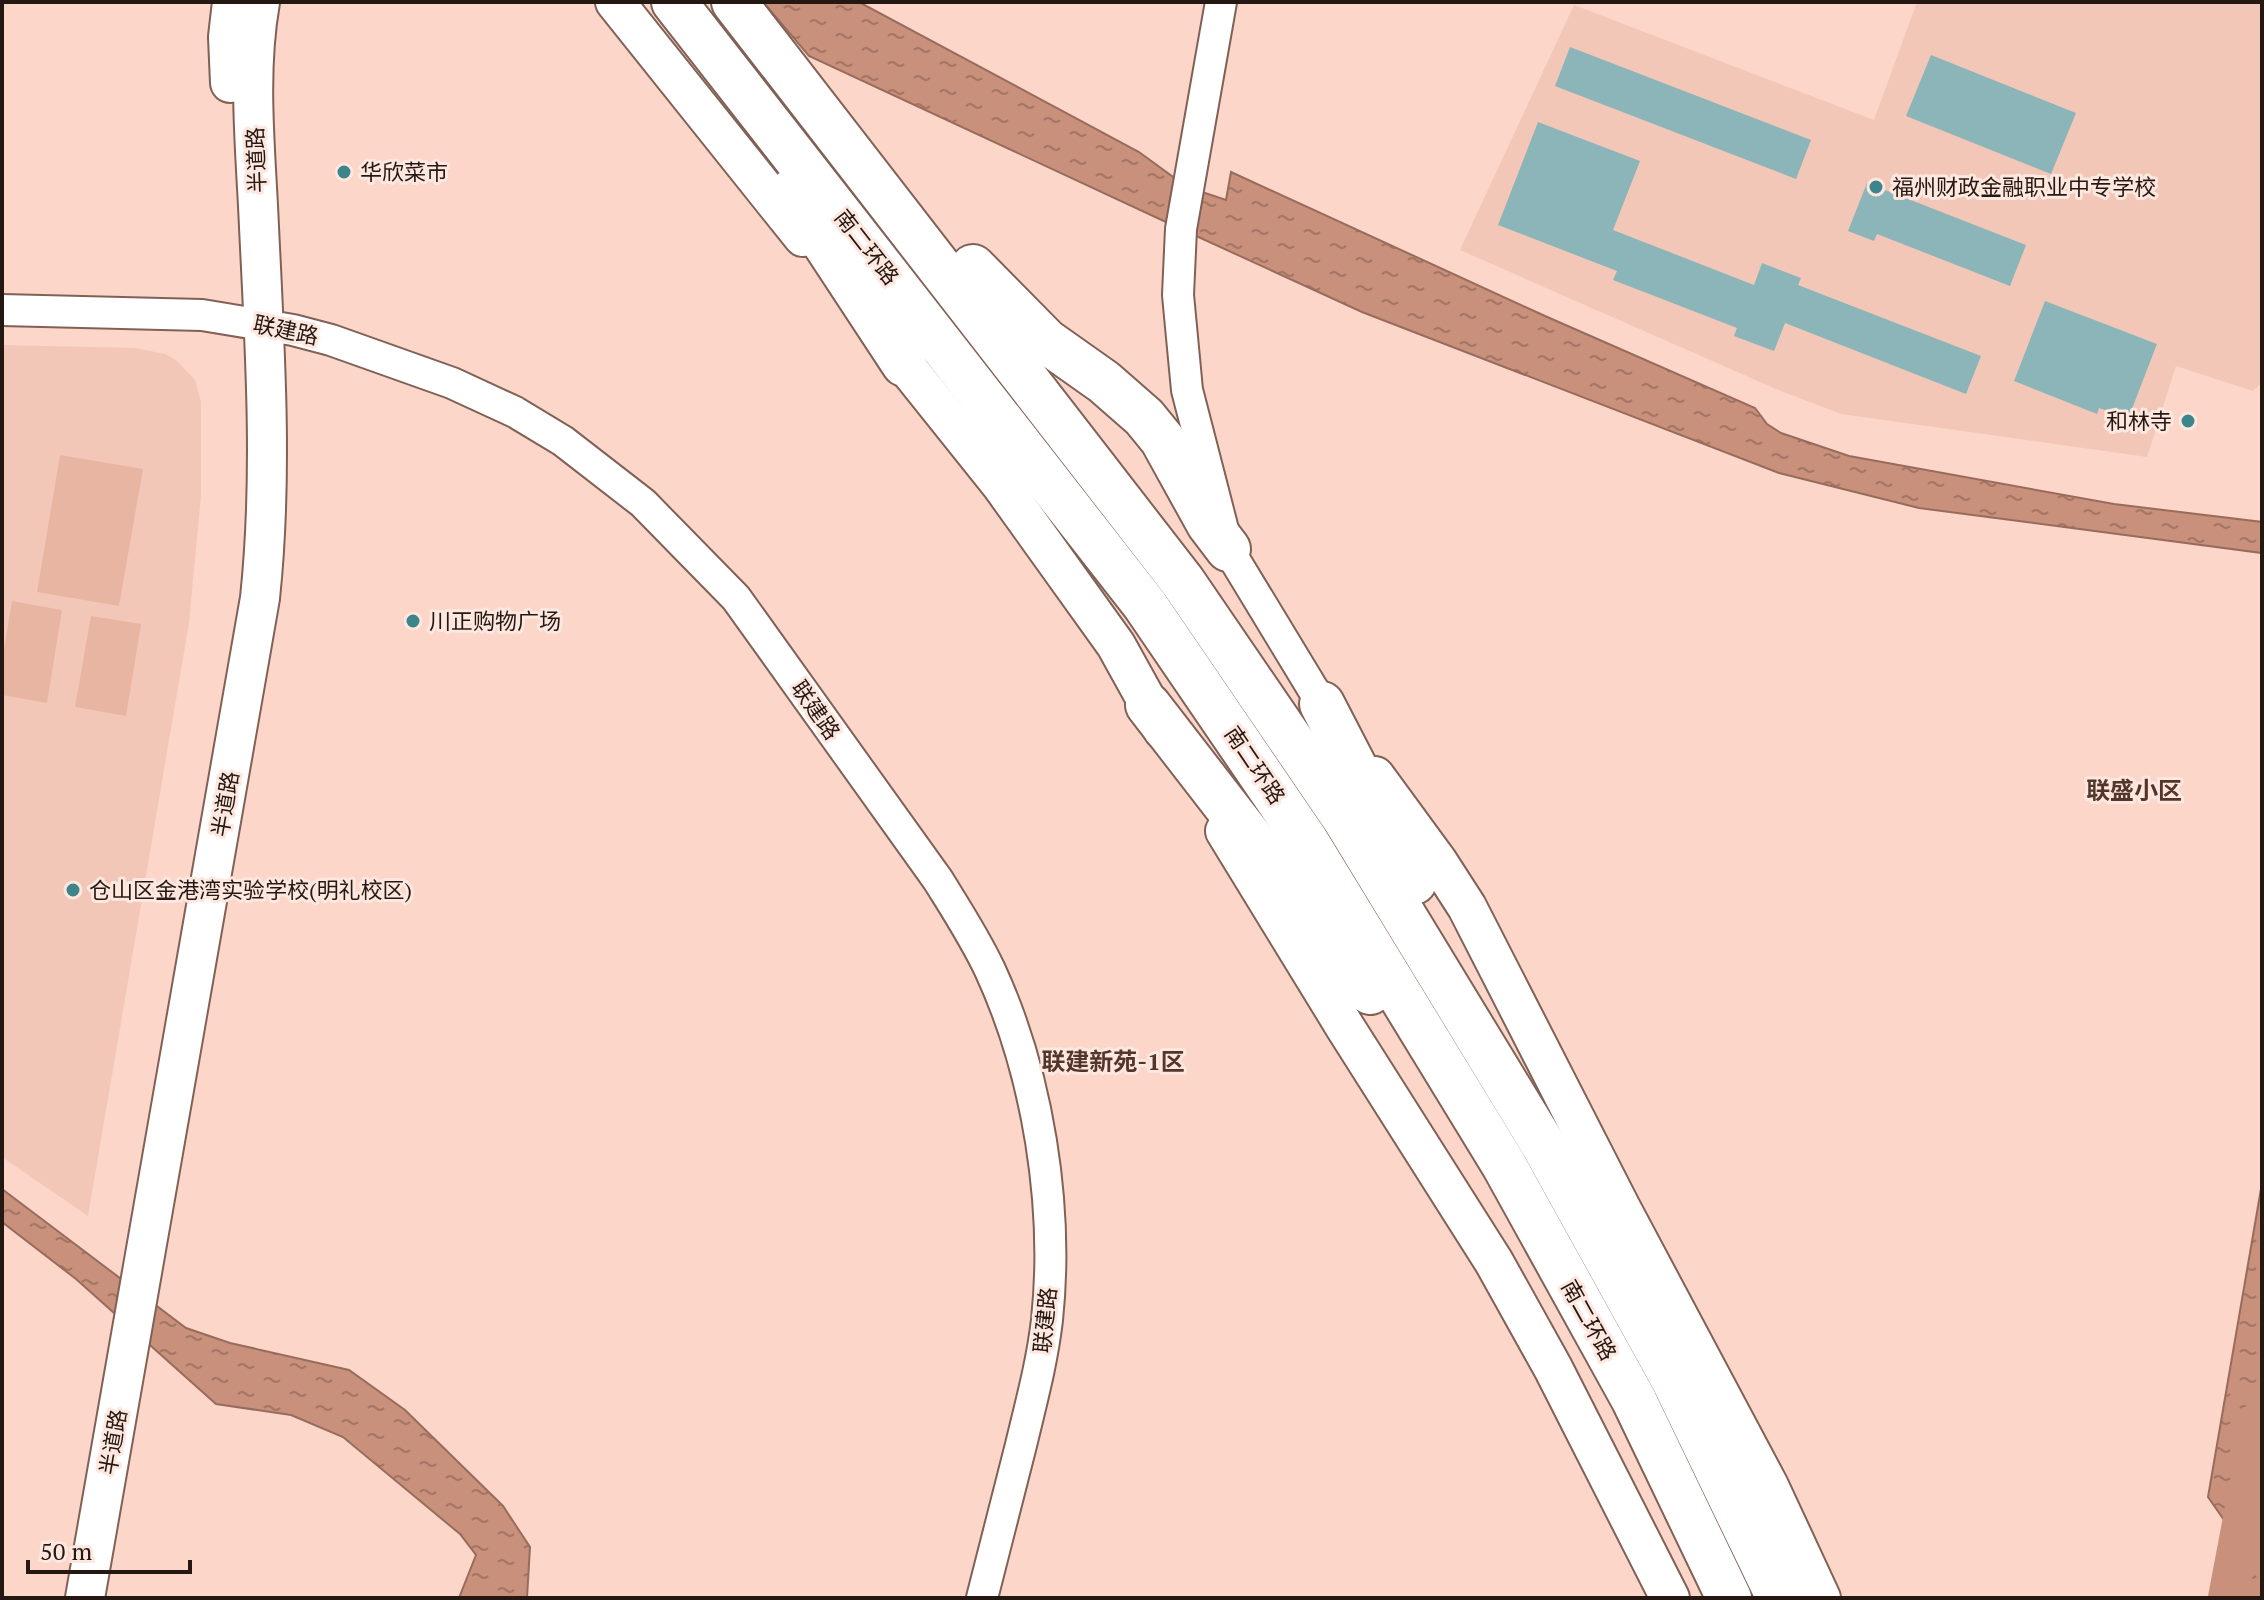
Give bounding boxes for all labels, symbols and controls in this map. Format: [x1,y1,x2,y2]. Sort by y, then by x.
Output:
street label: 半道路 [240,127,271,194]
place label: 华欣菜市 [360,157,448,186]
marker: 华欣菜市 [335,163,353,181]
place label: 福州财政金融职业中专学校 [1892,172,2156,201]
marker: 福州财政金融职业中专学校 [1867,178,1885,196]
street label: 南二环路 [829,203,906,290]
street label: 联建路 [251,308,321,351]
place label: 和林寺 [2106,406,2172,435]
marker: 和林寺 [2179,412,2197,430]
place label: 川正购物广场 [429,606,561,635]
marker: 川正购物广场 [404,612,422,630]
street label: 联建路 [786,674,847,745]
street label: 南二环路 [1219,720,1292,809]
street label: 半道路 [204,769,245,839]
district label: 联盛小区 [2086,774,2182,806]
place label: 仓山区金港湾实验学校(明礼校区) [89,875,412,904]
marker: 仓山区金港湾实验学校(明礼校区) [64,881,82,899]
district label: 联建新苑-1区 [1041,1045,1185,1077]
street label: 南二环路 [1555,1274,1623,1365]
street label: 联建路 [1027,1286,1062,1354]
street label: 半道路 [92,1407,133,1477]
scale bar [28,1524,190,1574]
text: 50 m [40,1535,92,1567]

